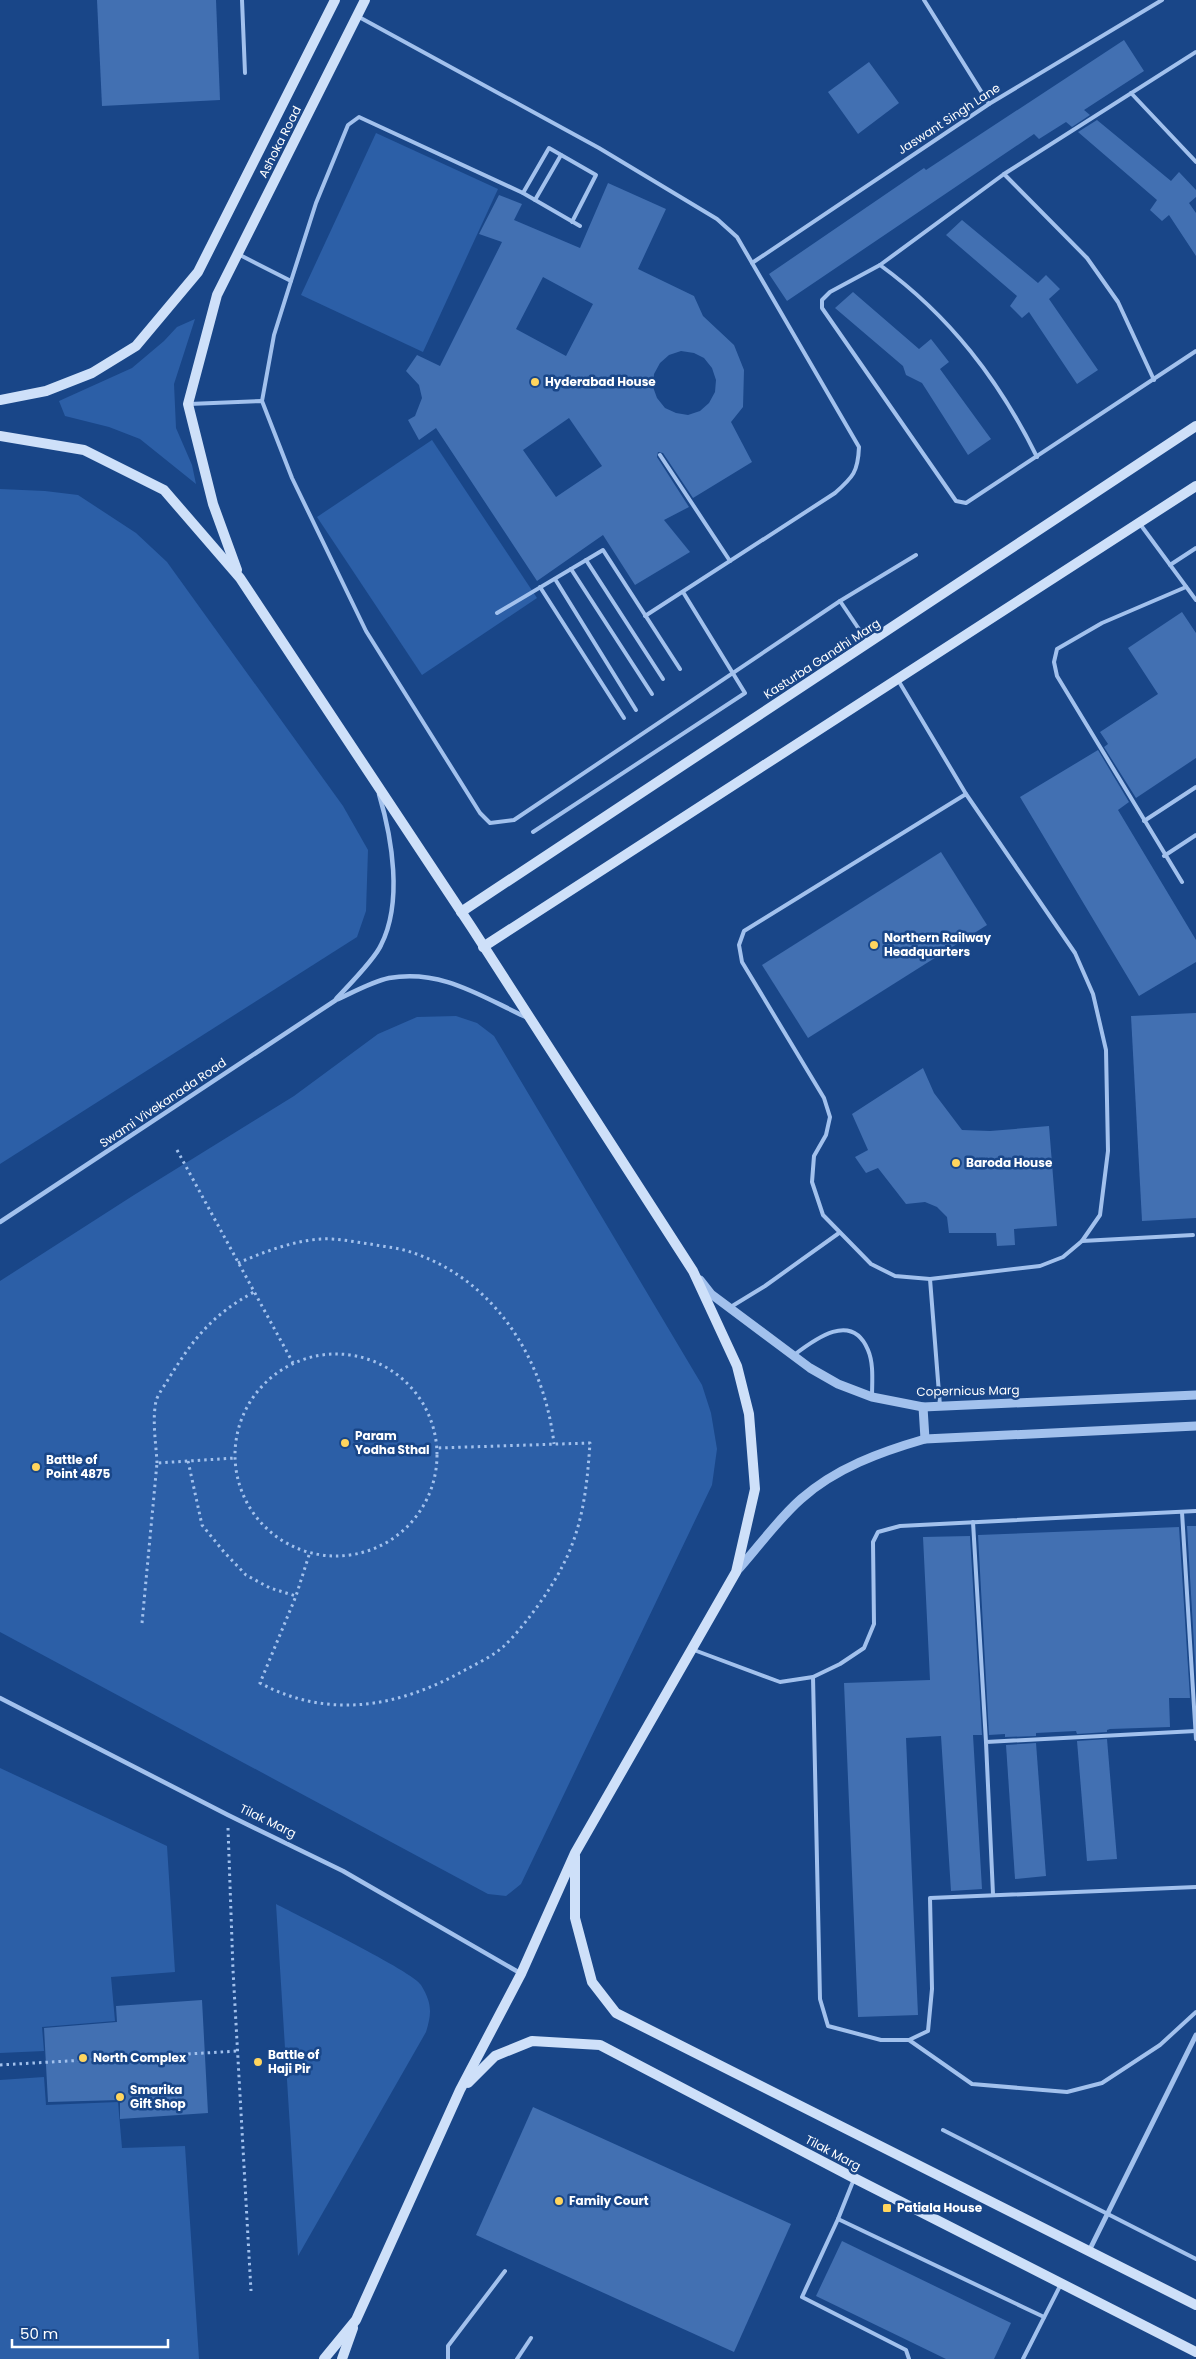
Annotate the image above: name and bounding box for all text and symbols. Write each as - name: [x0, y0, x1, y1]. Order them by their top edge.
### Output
- street label: Jaswant Singh Lane: [894, 79, 1003, 158]
- street label: Ashoka Road: [254, 103, 305, 181]
- place label: Hyderabad House: [545, 373, 656, 390]
- marker: Hyderabad House: [529, 376, 541, 388]
- street label: Kasturba Gandhi Marg: [760, 615, 883, 703]
- place label: Northern Railway Headquarters: [884, 929, 992, 960]
- marker: Northern Railway Headquarters: [868, 939, 880, 951]
- street label: Swami Vivekanada Road: [96, 1054, 229, 1151]
- place label: Baroda House: [966, 1154, 1053, 1171]
- marker: Baroda House: [950, 1157, 962, 1169]
- street label: Copernicus Marg: [916, 1381, 1020, 1400]
- place label: Param Yodha Sthal: [355, 1427, 430, 1458]
- marker: Param Yodha Sthal: [339, 1437, 351, 1449]
- place label: Battle of Point 4875: [46, 1451, 110, 1482]
- marker: Battle of Point 4875: [30, 1461, 42, 1473]
- street label: Tilak Marg: [237, 1800, 299, 1842]
- place label: Battle of Haji Pir: [268, 2046, 320, 2077]
- place label: North Complex: [93, 2049, 187, 2066]
- marker: North Complex: [77, 2052, 89, 2064]
- marker: Battle of Haji Pir: [252, 2056, 264, 2068]
- place label: Smarika Gift Shop: [130, 2081, 186, 2112]
- marker: Smarika Gift Shop: [114, 2091, 126, 2103]
- street label: Tilak Marg: [802, 2131, 864, 2174]
- place label: Family Court: [569, 2192, 649, 2209]
- marker: Family Court: [553, 2195, 565, 2207]
- place label: Patiala House: [897, 2199, 983, 2216]
- marker: Patiala House: [881, 2202, 893, 2214]
- scale bar: [12, 2316, 169, 2348]
- text: 50 m: [20, 2323, 58, 2344]

